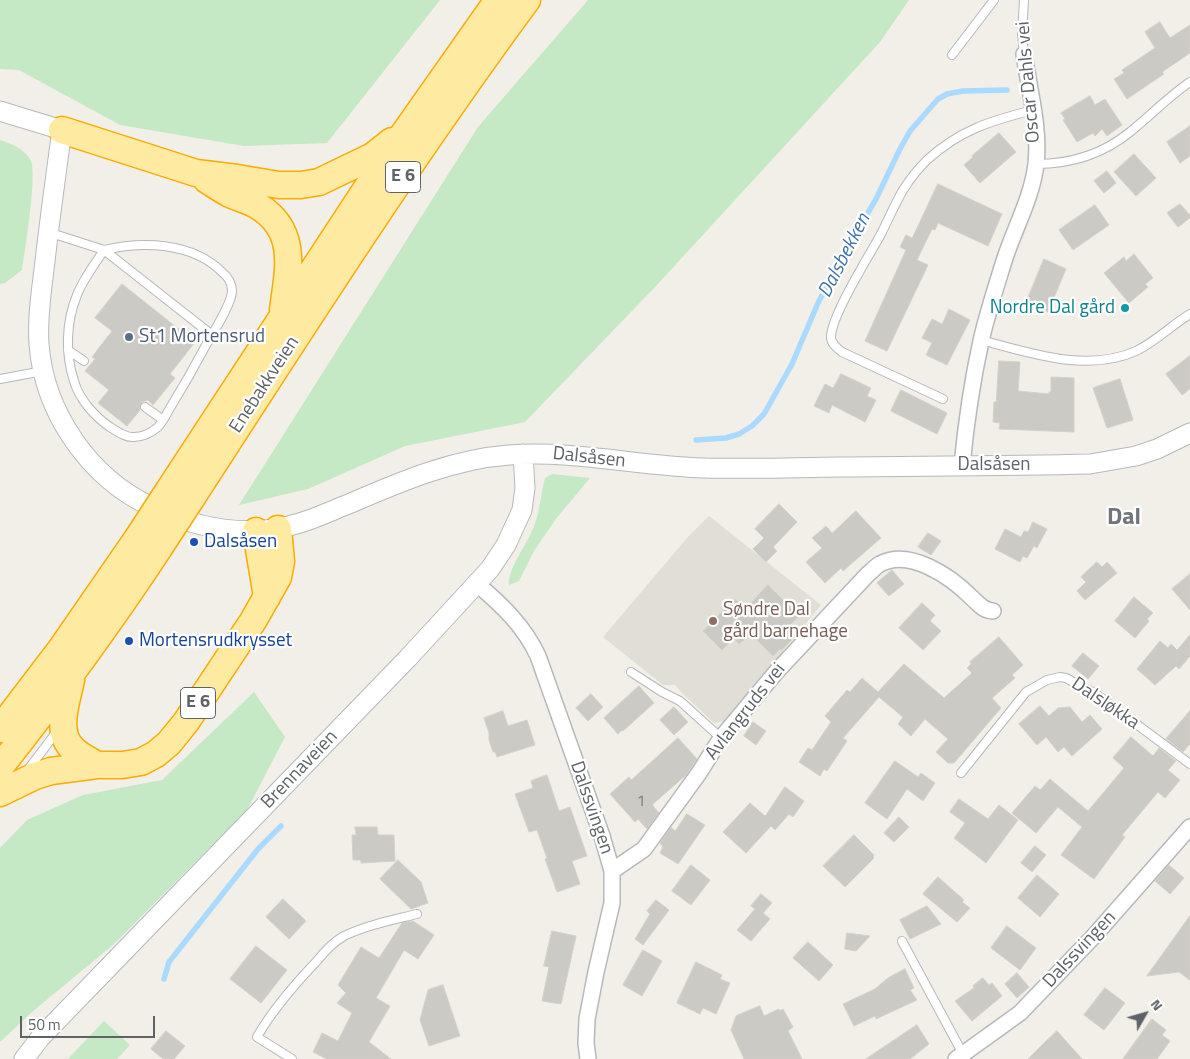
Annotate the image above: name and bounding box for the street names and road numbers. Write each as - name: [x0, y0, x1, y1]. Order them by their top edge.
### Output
- street label: Oscar Dahls vei: [1012, 20, 1046, 144]
- road number: E 6: [386, 162, 420, 192]
- street label: Enebakkveien: [225, 332, 305, 438]
- street label: Dalsåsen: [551, 443, 627, 473]
- street label: Dalsåsen: [957, 454, 1031, 476]
- street label: Avlangruds vei: [701, 659, 791, 765]
- street label: Dalsløkka: [1067, 673, 1143, 735]
- road number: E 6: [180, 688, 216, 718]
- street label: Brennaveien: [257, 726, 343, 814]
- street label: Dalssvingen: [564, 759, 618, 857]
- street label: Dalssvingen: [1039, 907, 1121, 993]

